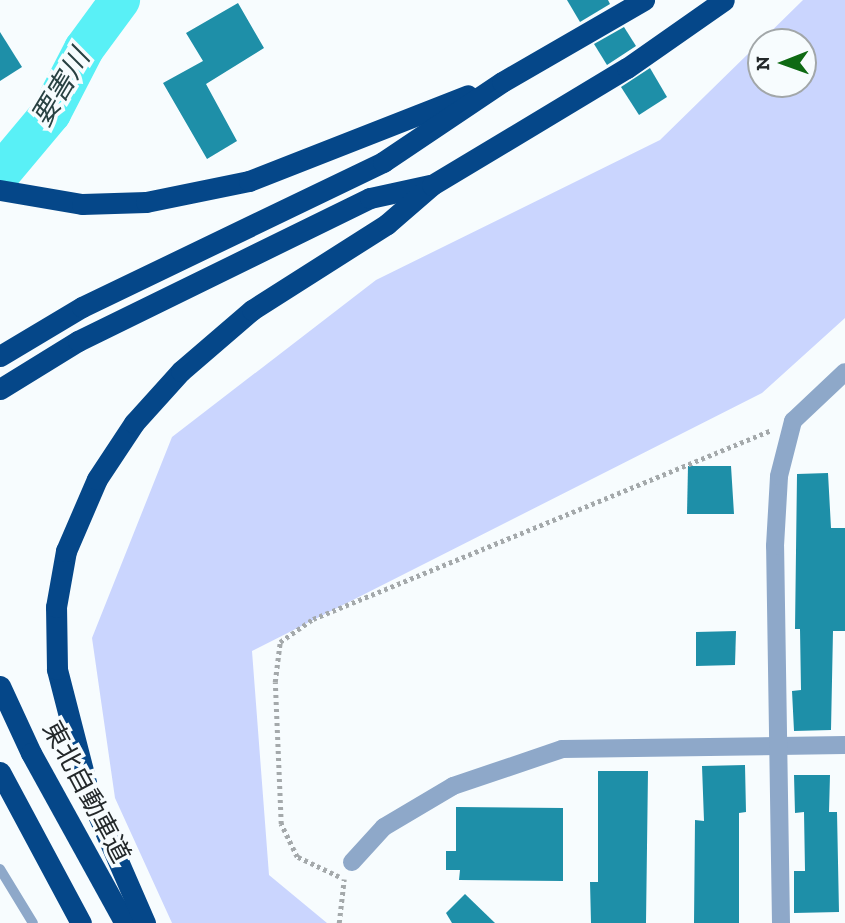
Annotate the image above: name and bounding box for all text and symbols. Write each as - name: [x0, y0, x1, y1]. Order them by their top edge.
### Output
- north arrow: [747, 28, 817, 98]
- water label: 要害川: [25, 43, 97, 133]
- text: N: [751, 56, 774, 71]
- street label: 東北自動車道: [36, 716, 136, 868]

